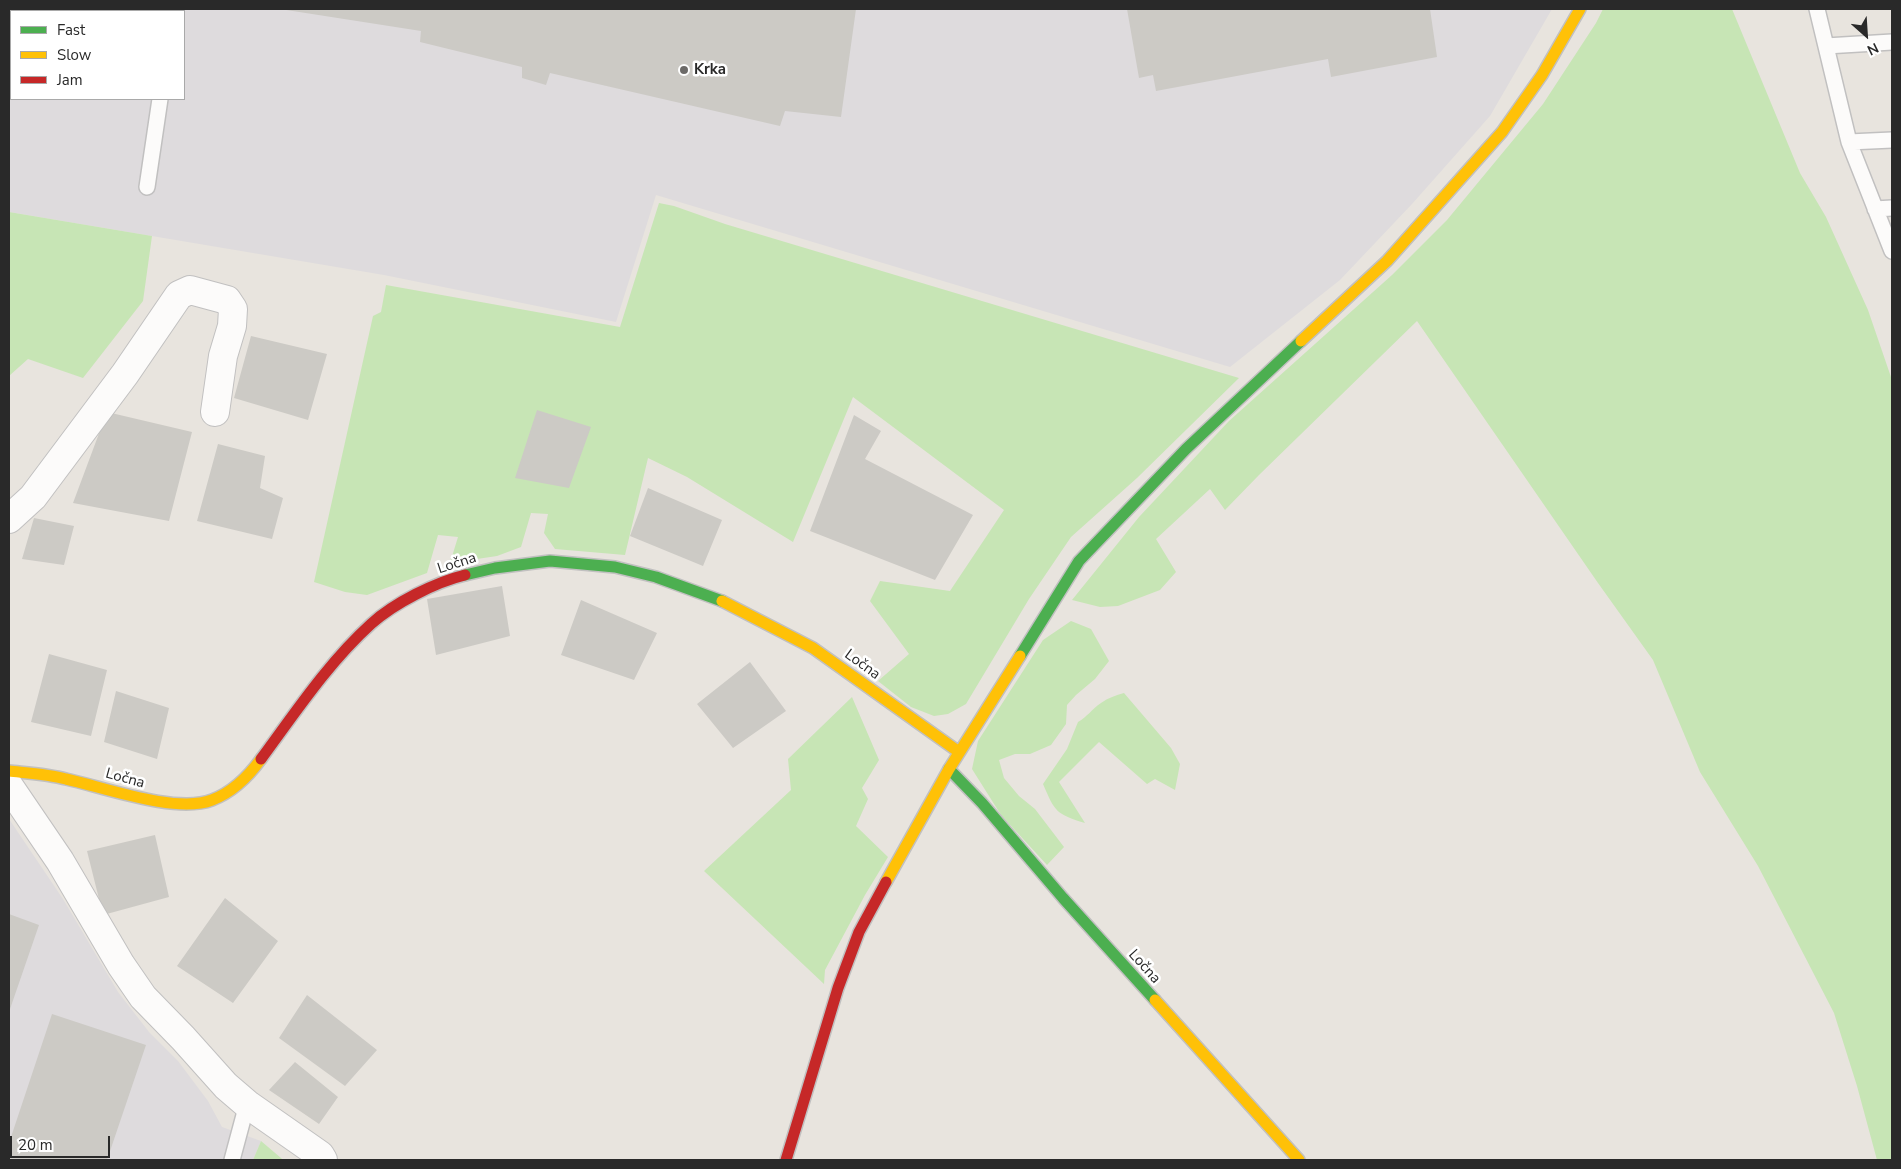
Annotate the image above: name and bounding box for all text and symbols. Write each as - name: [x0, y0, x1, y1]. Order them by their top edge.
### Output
- legend: [10, 10, 185, 100]
- north arrow: [1841, 10, 1891, 60]
- text: Fast: [57, 20, 85, 40]
- text: N: [1864, 38, 1882, 60]
- text: Slow: [57, 45, 91, 65]
- place label: Krka: [694, 61, 726, 79]
- marker: Krka: [678, 64, 690, 76]
- text: Jam: [57, 70, 83, 90]
- street label: Ločna: [435, 549, 479, 579]
- street label: Ločna: [841, 646, 883, 684]
- street label: Ločna: [103, 765, 147, 793]
- street label: Ločna: [1124, 946, 1164, 988]
- scale bar: [12, 1126, 112, 1158]
- text: 20 m: [18, 1135, 53, 1155]

